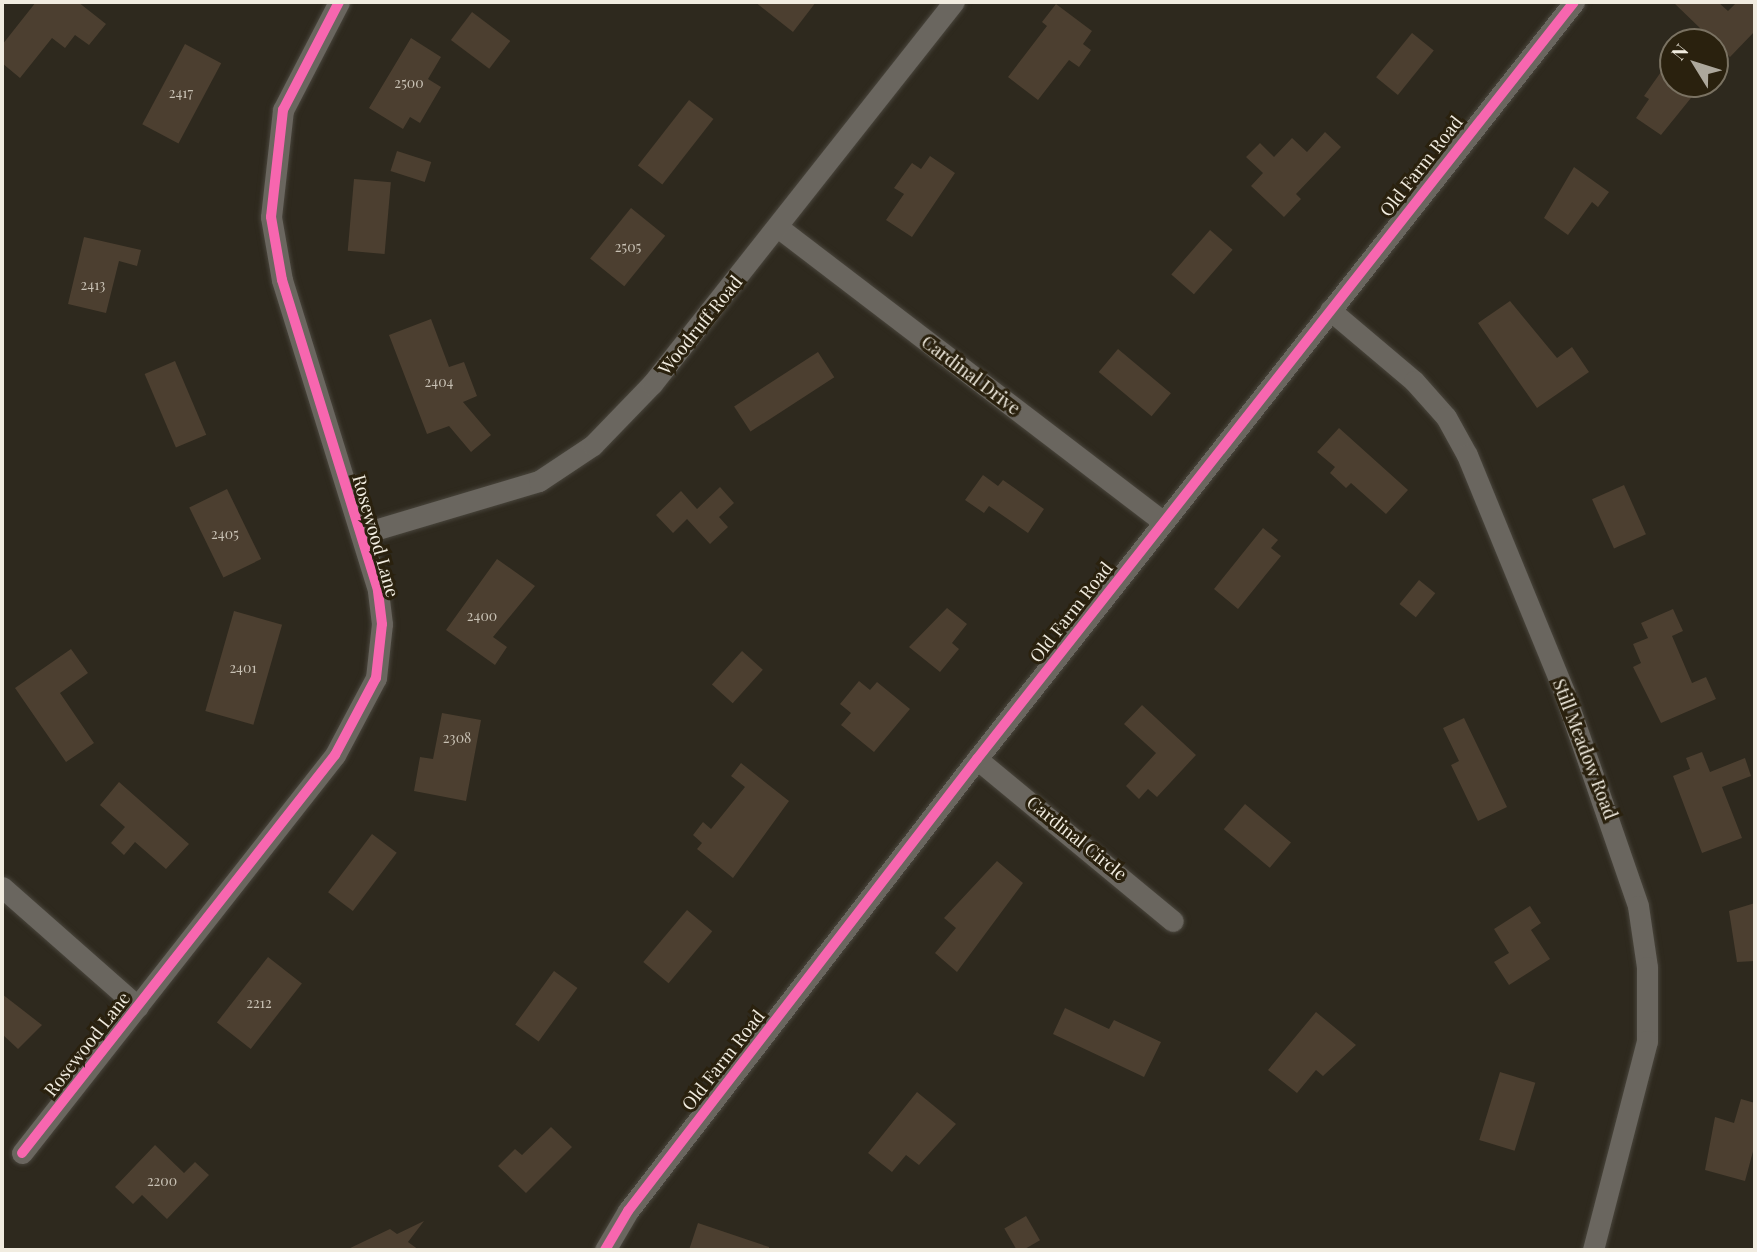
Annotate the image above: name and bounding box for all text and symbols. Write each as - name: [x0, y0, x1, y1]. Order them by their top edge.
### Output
- north arrow: [1659, 28, 1729, 98]
- text: N: [1665, 38, 1693, 65]
- house number: 2500: [394, 75, 424, 91]
- house number: 2417: [169, 85, 193, 101]
- street label: Old Farm Road: [1375, 112, 1467, 220]
- house number: 2505: [615, 239, 641, 255]
- street label: Woodruff Road: [654, 271, 746, 379]
- house number: 2413: [81, 277, 105, 293]
- street label: Cardinal Drive: [917, 331, 1025, 419]
- house number: 2404: [425, 374, 453, 390]
- street label: Rosewood Lane: [348, 472, 404, 600]
- house number: 2405: [211, 526, 239, 542]
- street label: Old Farm Road: [1025, 558, 1117, 666]
- house number: 2400: [467, 608, 497, 624]
- house number: 2401: [229, 660, 257, 676]
- street label: Still Meadow Road: [1548, 676, 1622, 822]
- house number: 2308: [443, 730, 471, 746]
- street label: Cardinal Circle: [1023, 791, 1131, 885]
- street label: Rosewood Lane: [40, 988, 134, 1100]
- house number: 2212: [246, 995, 272, 1011]
- street label: Old Farm Road: [677, 1006, 769, 1114]
- house number: 2200: [147, 1173, 177, 1189]

